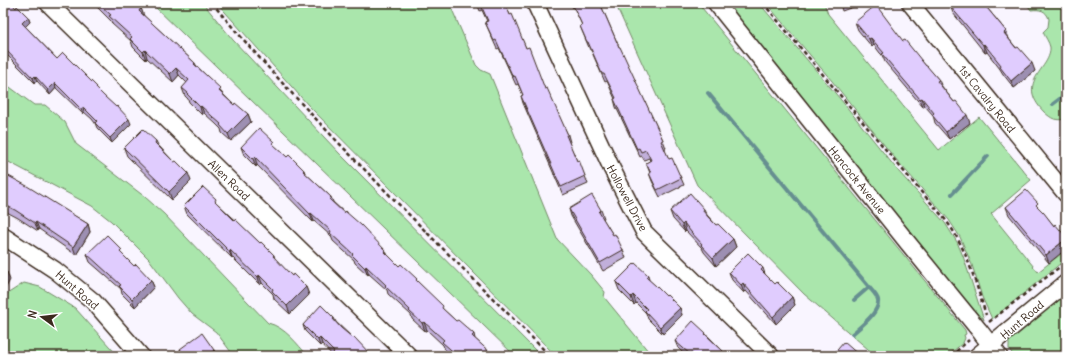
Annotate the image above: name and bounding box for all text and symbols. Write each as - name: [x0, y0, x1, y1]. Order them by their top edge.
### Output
- street label: 1st Cavalry Road: [956, 63, 1019, 136]
- street label: Hancock Avenue: [825, 143, 889, 217]
- street label: Allen Road: [205, 157, 253, 204]
- street label: Hollowell Drive: [604, 162, 650, 234]
- street label: Hunt Road: [53, 267, 102, 313]
- north arrow: [22, 297, 62, 337]
- street label: Hunt Road: [997, 297, 1047, 342]
- text: N: [25, 309, 40, 320]

